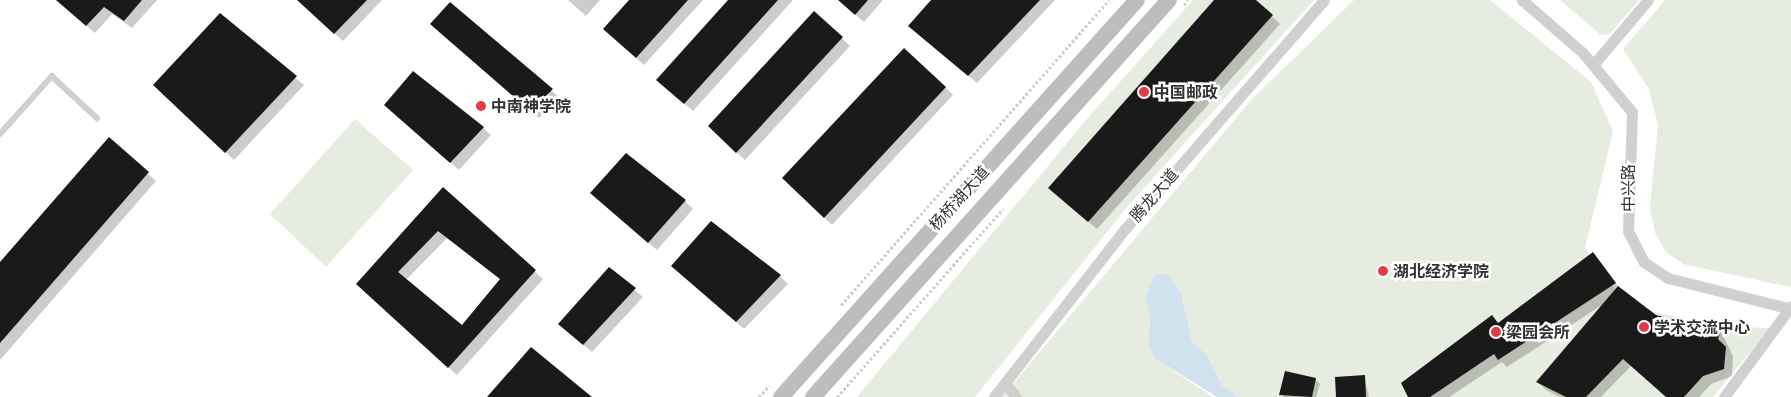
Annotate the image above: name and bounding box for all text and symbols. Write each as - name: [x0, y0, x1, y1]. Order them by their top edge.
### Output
- place label: 中国邮政: [1154, 82, 1218, 102]
- marker: 中国邮政: [1138, 86, 1150, 98]
- place label: 中南神学院: [491, 96, 571, 116]
- marker: 中南神学院: [475, 100, 487, 112]
- street label: 杨桥湖大道: [925, 162, 993, 234]
- street label: 中兴路: [1618, 164, 1638, 212]
- street label: 腾龙大道: [1126, 165, 1182, 225]
- place label: 湖北经济学院: [1393, 261, 1489, 281]
- marker: 湖北经济学院: [1377, 265, 1389, 277]
- place label: 学术交流中心: [1654, 317, 1750, 337]
- marker: 学术交流中心: [1638, 321, 1650, 333]
- place label: 梁园会所: [1506, 322, 1570, 342]
- marker: 梁园会所: [1490, 326, 1502, 338]

